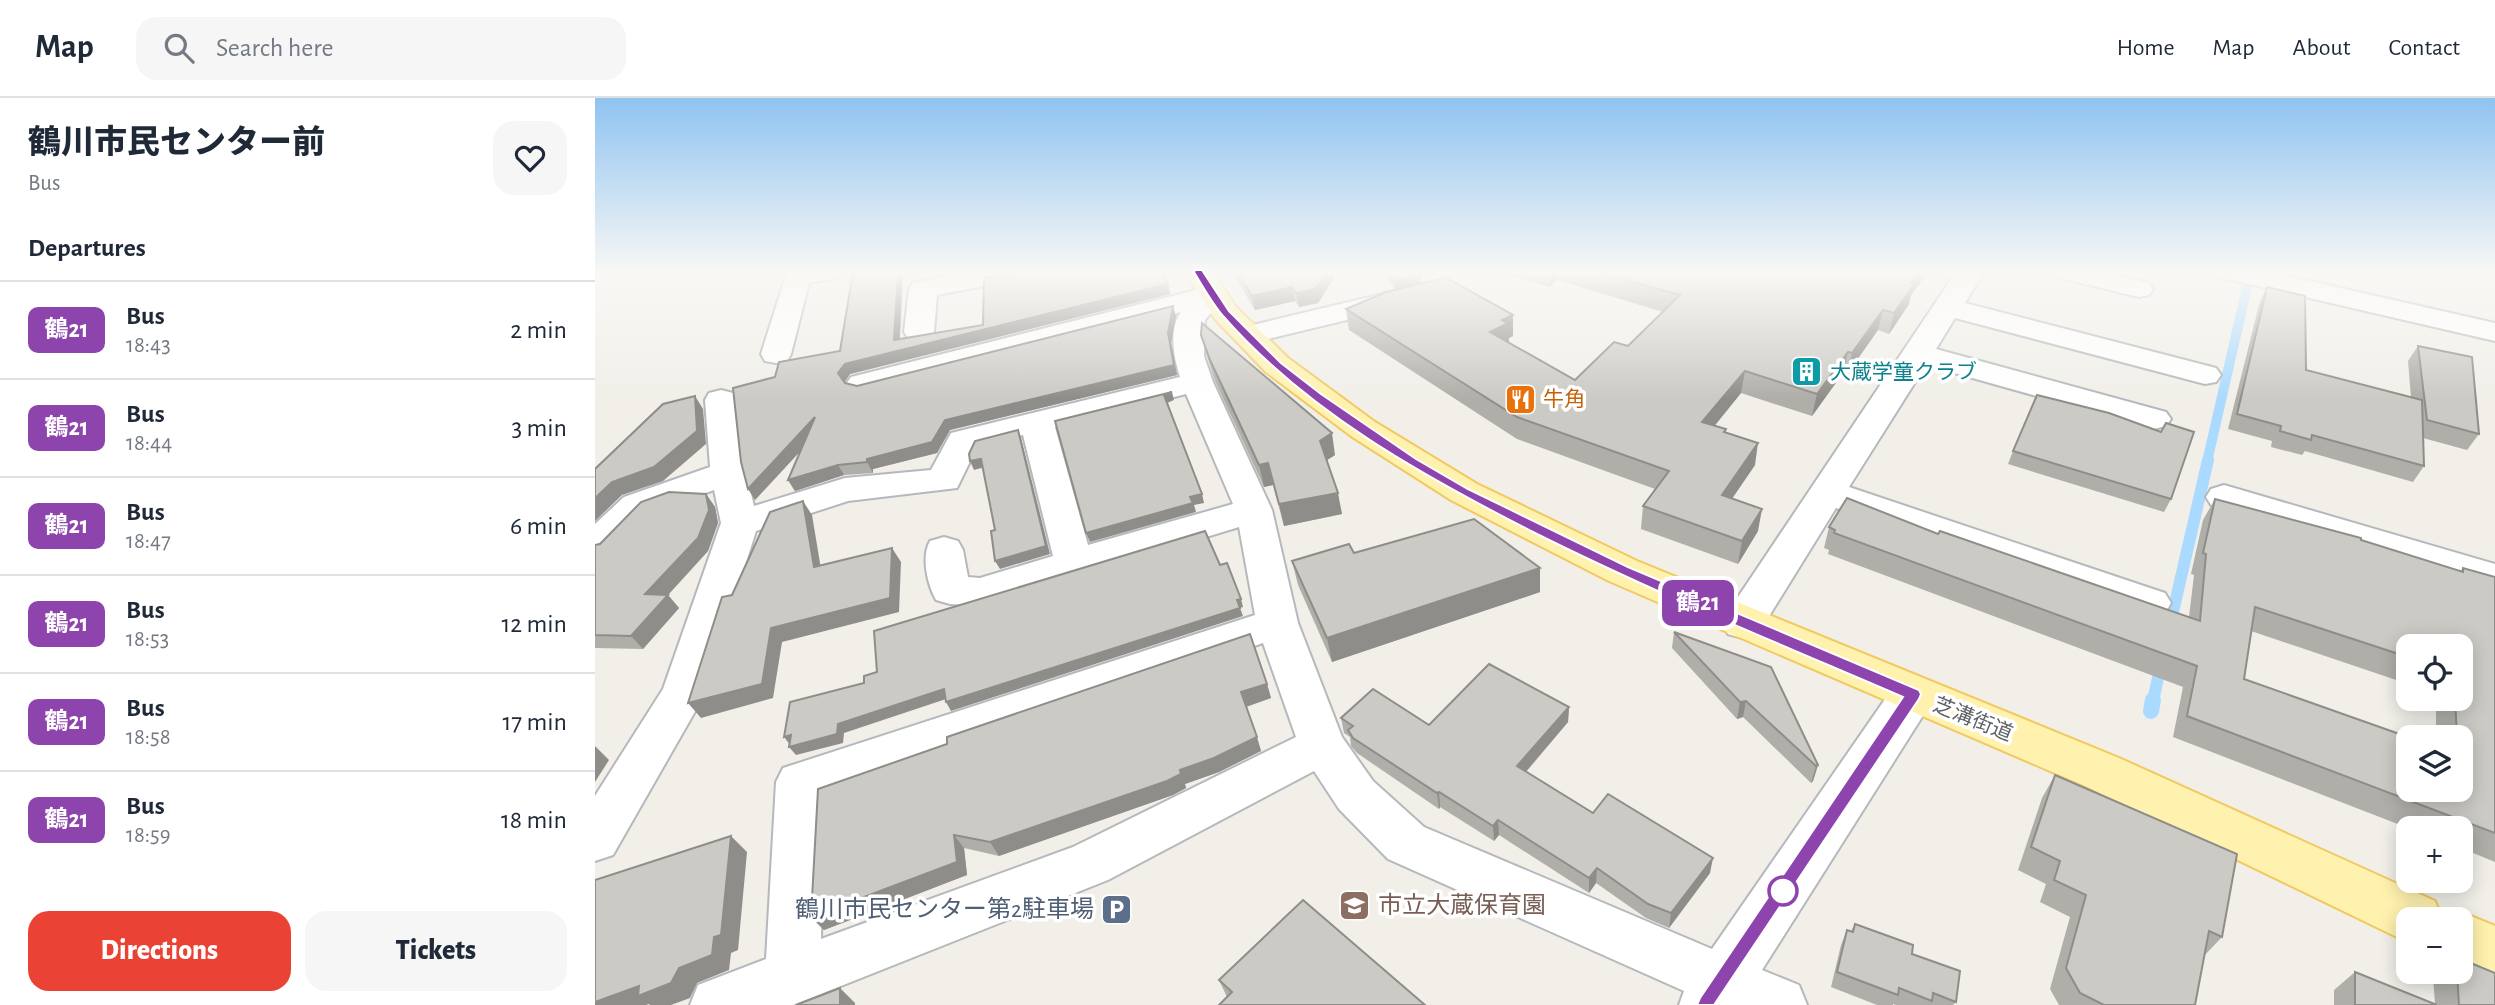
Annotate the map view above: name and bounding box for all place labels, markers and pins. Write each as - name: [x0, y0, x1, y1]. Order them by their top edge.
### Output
- building icon: 大蔵学童クラブ: [1790, 355, 1824, 389]
- place label: 大蔵学童クラブ: [1830, 360, 1977, 383]
- restaurant icon: 牛角: [1503, 382, 1537, 416]
- place label: 牛角: [1543, 388, 1585, 410]
- unlabelled marker: [1768, 876, 1798, 906]
- school or university icon: 市立大蔵保育園: [1338, 888, 1372, 922]
- parking icon: 鶴川市民センター第2駐車場: [1100, 892, 1134, 926]
- place label: 市立大蔵保育園: [1378, 892, 1546, 918]
- place label: 鶴川市民センター第2駐車場: [795, 896, 1094, 922]

